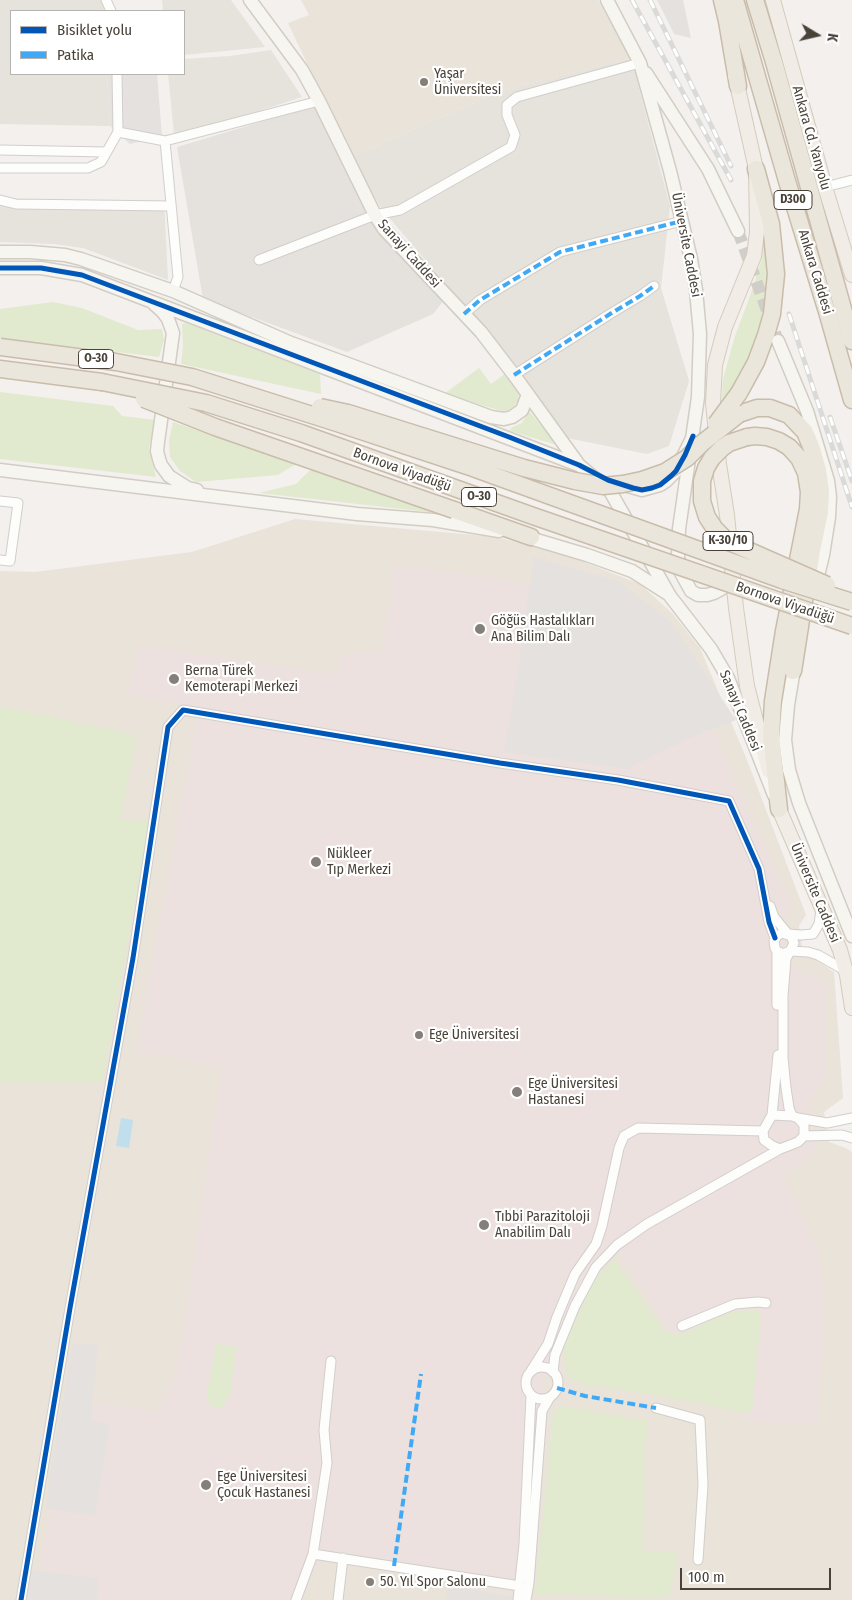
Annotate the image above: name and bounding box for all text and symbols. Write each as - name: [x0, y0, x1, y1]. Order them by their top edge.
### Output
- legend: [10, 10, 185, 75]
- north arrow: [792, 10, 842, 60]
- text: Bisiklet yolu: [57, 21, 132, 39]
- text: K: [823, 32, 841, 43]
- text: Patika: [57, 46, 94, 64]
- place label: Yaşar Üniversitesi: [434, 66, 501, 98]
- marker: Yaşar Üniversitesi: [418, 76, 430, 88]
- street label: Ankara Cd. Yanyolu: [788, 84, 834, 192]
- road number: D300: [774, 190, 812, 210]
- street label: Üniversite Caddesi: [668, 191, 704, 299]
- street label: Sanayi Caddesi: [374, 216, 444, 292]
- street label: Ankara Caddesi: [794, 228, 836, 316]
- road number: O-30: [78, 349, 114, 368]
- street label: Bornova Viyadüğü: [351, 445, 453, 495]
- road number: O-30: [462, 488, 496, 507]
- road number: K-30/10: [703, 532, 753, 550]
- street label: Bornova Viyadüğü: [734, 578, 836, 628]
- place label: Göğüs Hastalıkları Ana Bilim Dalı: [491, 613, 594, 646]
- marker: Göğüs Hastalıkları Ana Bilim Dalı: [473, 622, 487, 636]
- place label: Berna Türek Kemoterapi Merkezi: [185, 663, 298, 696]
- street label: Sanayi Caddesi: [715, 668, 765, 754]
- marker: Berna Türek Kemoterapi Merkezi: [167, 672, 181, 686]
- street label: Üniversite Caddesi: [787, 841, 843, 945]
- place label: Nükleer Tıp Merkezi: [327, 846, 391, 879]
- marker: Nükleer Tıp Merkezi: [309, 855, 323, 869]
- place label: Ege Üniversitesi: [429, 1027, 519, 1043]
- marker: Ege Üniversitesi: [413, 1029, 425, 1041]
- place label: Ege Üniversitesi Hastanesi: [528, 1076, 618, 1108]
- marker: Ege Üniversitesi Hastanesi: [510, 1085, 524, 1099]
- place label: Tıbbi Parazitoloji Anabilim Dalı: [495, 1209, 590, 1242]
- marker: Tıbbi Parazitoloji Anabilim Dalı: [477, 1218, 491, 1232]
- place label: Ege Üniversitesi Çocuk Hastanesi: [217, 1469, 311, 1501]
- marker: Ege Üniversitesi Çocuk Hastanesi: [199, 1478, 213, 1492]
- scale bar: [682, 1558, 833, 1590]
- text: 100 m: [688, 1568, 725, 1586]
- place label: 50. Yıl Spor Salonu: [380, 1574, 486, 1590]
- marker: 50. Yıl Spor Salonu: [364, 1576, 376, 1588]

